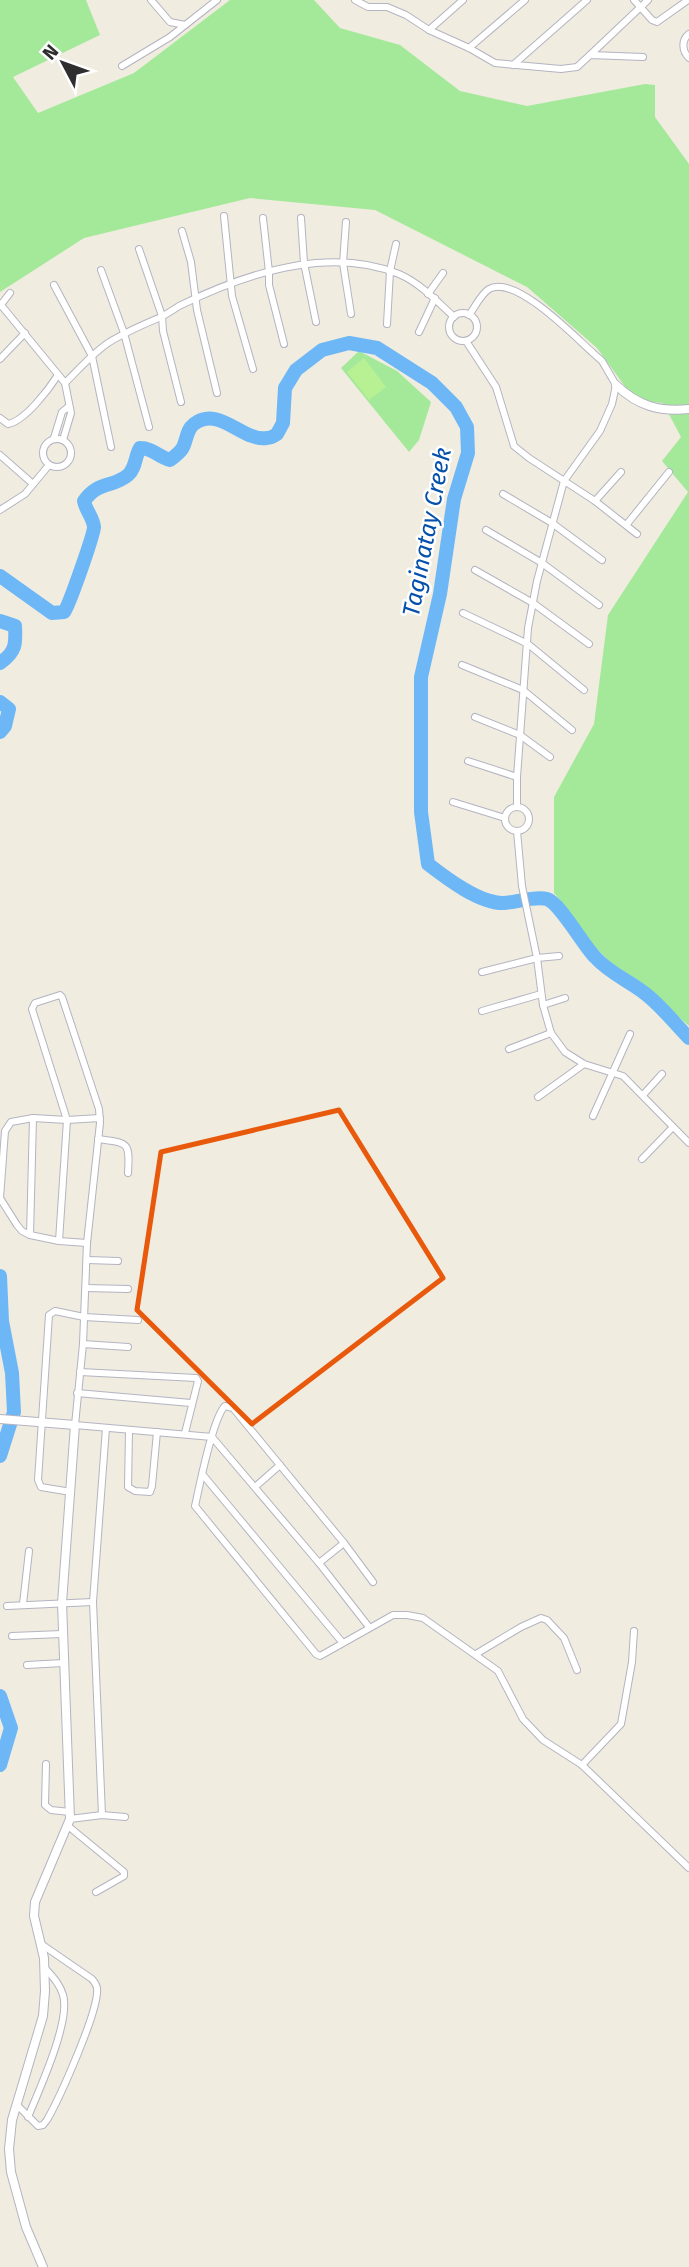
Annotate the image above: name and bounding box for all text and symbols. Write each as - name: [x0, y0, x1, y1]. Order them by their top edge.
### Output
- north arrow: [28, 28, 98, 98]
- text: N: [38, 40, 63, 64]
- water label: Taginatay Creek: [397, 445, 457, 619]

